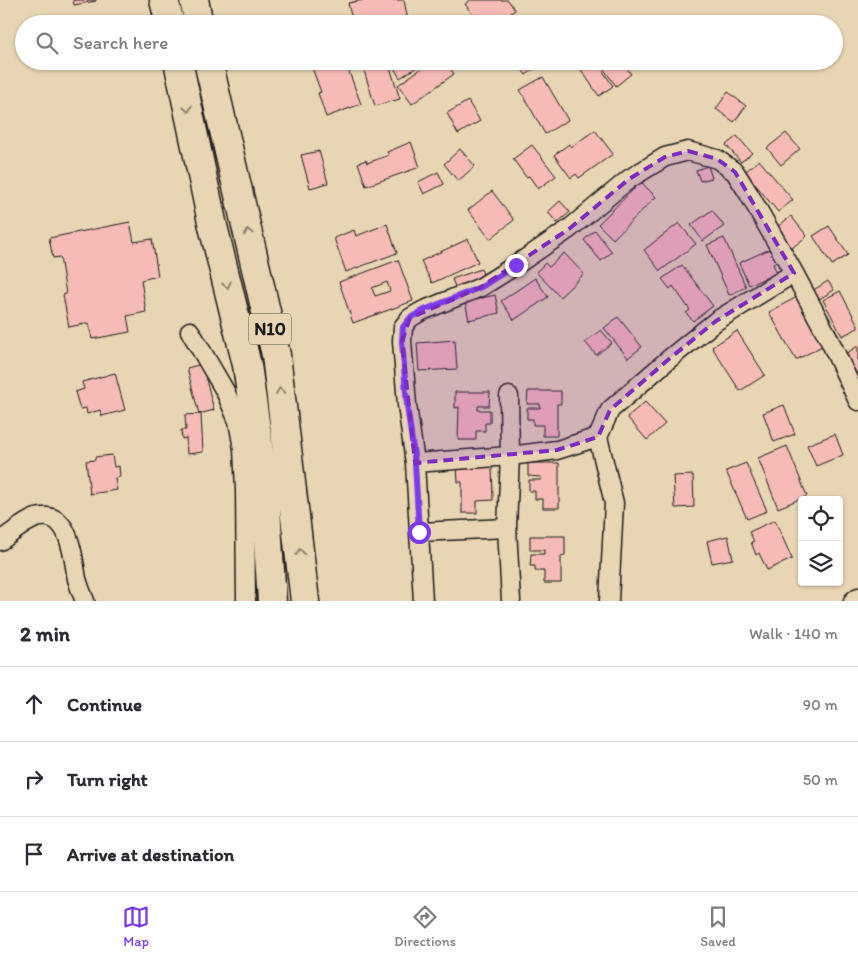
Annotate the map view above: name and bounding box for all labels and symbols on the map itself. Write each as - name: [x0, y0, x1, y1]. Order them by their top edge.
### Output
- one-way arrow: [182, 105, 193, 113]
- one-way arrow: [243, 228, 253, 237]
- route end: [505, 254, 528, 277]
- one-way arrow: [221, 280, 232, 289]
- road number: N10: [249, 314, 291, 344]
- one-way arrow: [275, 387, 286, 395]
- route start: [408, 521, 431, 544]
- one-way arrow: [295, 548, 306, 556]

